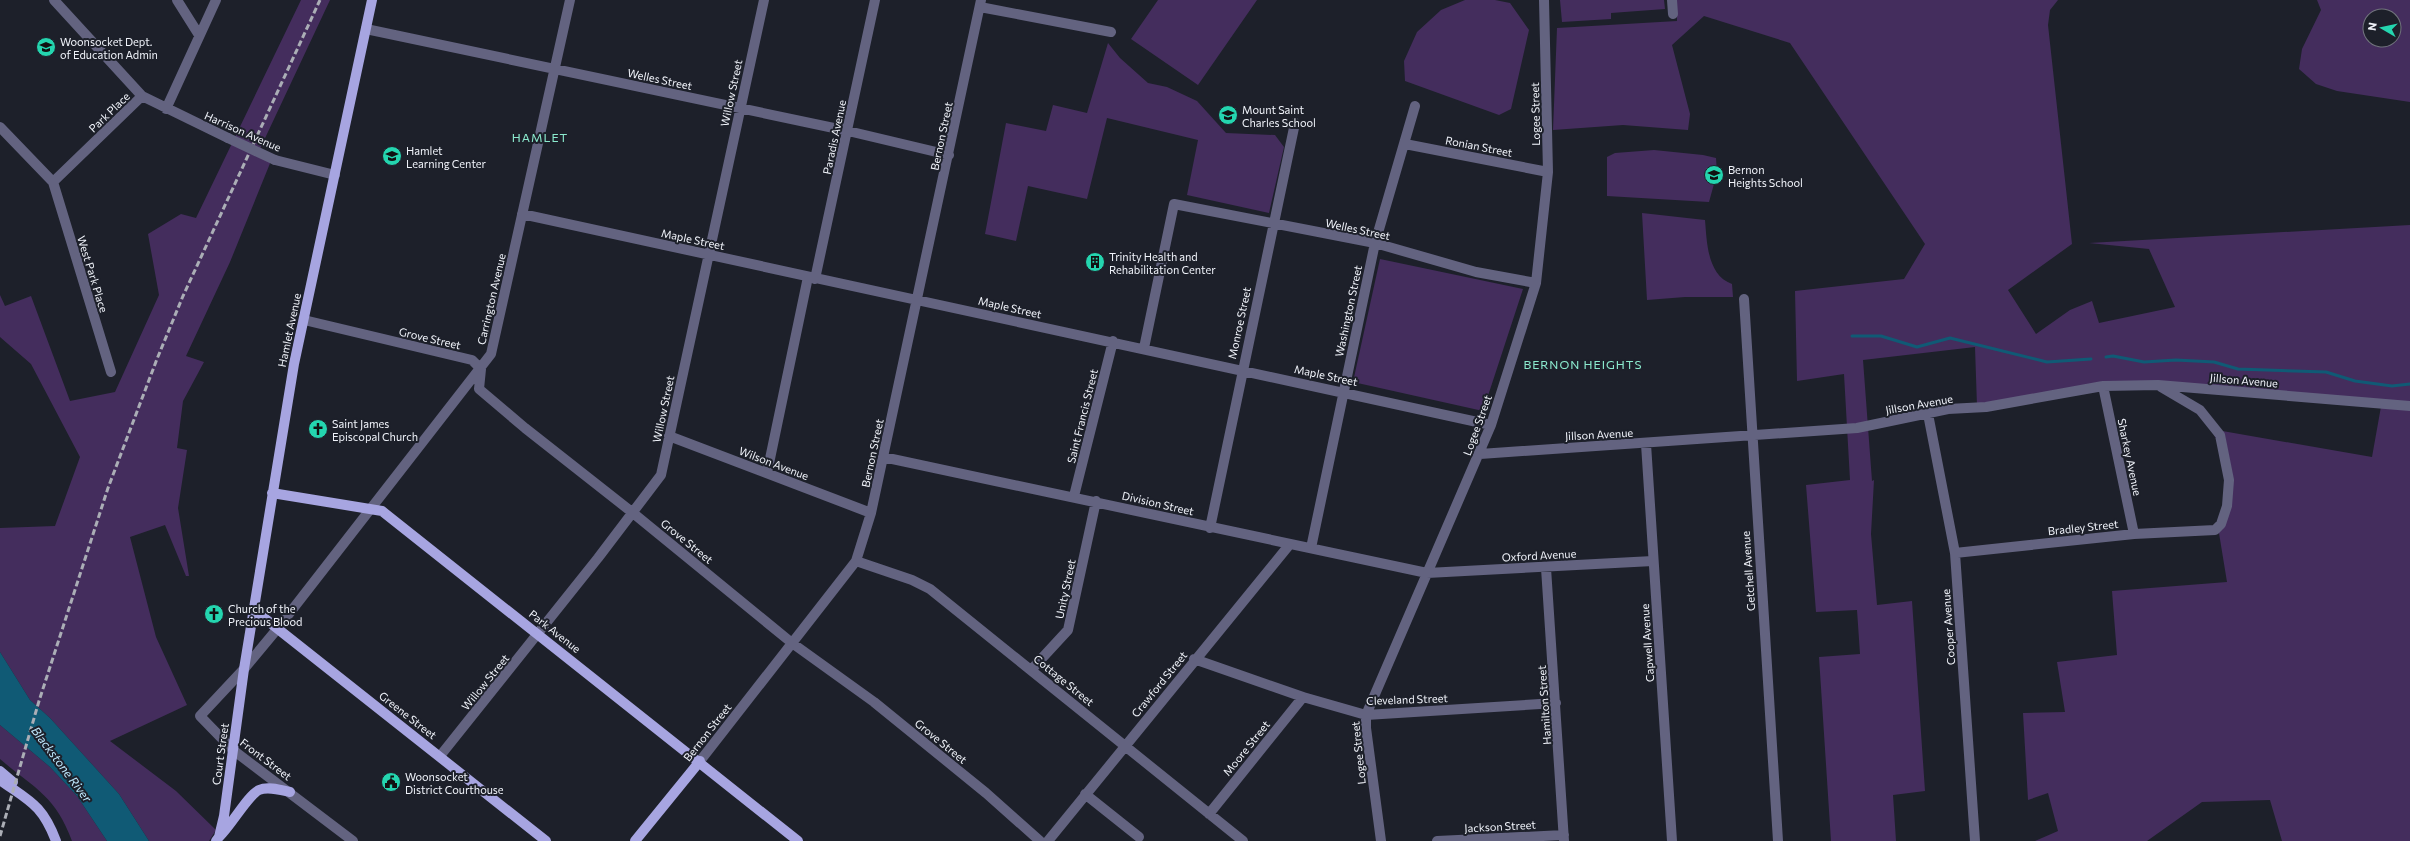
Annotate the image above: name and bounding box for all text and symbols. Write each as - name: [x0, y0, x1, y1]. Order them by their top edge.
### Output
- north arrow: [2362, 8, 2402, 48]
- text: N: [2365, 21, 2379, 31]
- place label: Woonsocket Dept. of Education Admin: [60, 35, 158, 61]
- school or university icon: Woonsocket Dept. of Education Admin: [35, 36, 57, 58]
- street label: Willow Street: [718, 58, 745, 128]
- street label: Welles Street: [626, 66, 694, 92]
- street label: Logee Street: [1528, 82, 1542, 146]
- street label: Park Place: [86, 89, 132, 135]
- street label: Paradis Avenue: [820, 98, 848, 175]
- street label: Bernon Street: [927, 100, 955, 171]
- place label: Mount Saint Charles School: [1242, 103, 1316, 129]
- school or university icon: Mount Saint Charles School: [1217, 104, 1239, 126]
- street label: Harrison Avenue: [203, 108, 283, 154]
- district label: HAMLET: [512, 130, 568, 144]
- street label: Ronian Street: [1444, 133, 1514, 159]
- place label: Hamlet Learning Center: [406, 144, 487, 170]
- school or university icon: Hamlet Learning Center: [381, 145, 403, 167]
- place label: Bernon Heights School: [1728, 163, 1803, 189]
- school or university icon: Bernon Heights School: [1703, 164, 1725, 186]
- street label: Welles Street: [1324, 216, 1392, 242]
- street label: Maple Street: [660, 226, 726, 252]
- street label: West Park Place: [75, 234, 111, 314]
- place label: Trinity Health and Rehabilitation Center: [1109, 250, 1216, 276]
- building icon: Trinity Health and Rehabilitation Center: [1084, 251, 1106, 273]
- street label: Carrington Avenue: [474, 252, 508, 346]
- street label: Washington Street: [1332, 264, 1364, 358]
- street label: Monroe Street: [1225, 285, 1253, 360]
- street label: Hamlet Avenue: [275, 292, 303, 368]
- street label: Maple Street: [977, 293, 1043, 321]
- street label: Grove Street: [398, 325, 463, 352]
- district label: BERNON HEIGHTS: [1523, 357, 1643, 371]
- street label: Maple Street: [1293, 362, 1359, 388]
- street label: Saint Francis Street: [1064, 367, 1100, 465]
- street label: Jillson Avenue: [2209, 371, 2279, 390]
- street label: Willow Street: [650, 374, 677, 444]
- street label: Logee Street: [1460, 392, 1494, 457]
- street label: Jillson Avenue: [1884, 392, 1954, 417]
- place label: Saint James Episcopal Church: [332, 417, 418, 443]
- street label: Bernon Street: [858, 417, 886, 488]
- street label: Sharkey Avenue: [2115, 417, 2145, 497]
- church icon: Saint James Episcopal Church: [307, 418, 329, 440]
- street label: Jillson Avenue: [1565, 426, 1634, 443]
- street label: Wilson Avenue: [737, 444, 811, 482]
- street label: Division Street: [1121, 488, 1196, 518]
- street label: Grove Street: [658, 516, 716, 566]
- street label: Bradley Street: [2047, 517, 2119, 537]
- street label: Getchell Avenue: [1739, 530, 1757, 611]
- street label: Oxford Avenue: [1501, 547, 1577, 563]
- street label: Unity Street: [1052, 558, 1078, 620]
- street label: Cooper Avenue: [1939, 588, 1957, 665]
- place label: Church of the Precious Blood: [228, 602, 302, 628]
- church icon: Church of the Precious Blood: [203, 603, 225, 625]
- street label: Capwell Avenue: [1638, 603, 1656, 683]
- street label: Park Avenue: [527, 607, 583, 655]
- street label: Crawford Street: [1129, 648, 1190, 719]
- street label: Willow Street: [459, 651, 512, 713]
- street label: Cottage Street: [1031, 652, 1097, 709]
- street label: Hamilton Street: [1535, 664, 1553, 745]
- street label: Greene Street: [377, 689, 440, 742]
- street label: Cleveland Street: [1366, 691, 1449, 707]
- street label: Bernon Street: [680, 700, 734, 763]
- street label: Grove Street: [912, 716, 970, 766]
- street label: Moore Street: [1220, 718, 1272, 778]
- street label: Logee Street: [1348, 720, 1368, 785]
- street label: Court Street: [209, 722, 231, 786]
- water label: Blackstone River: [29, 724, 96, 805]
- street label: Front Street: [238, 735, 295, 783]
- place label: Woonsocket District Courthouse: [405, 770, 504, 796]
- public building icon: Woonsocket District Courthouse: [380, 771, 402, 793]
- street label: Jackson Street: [1464, 818, 1537, 835]

